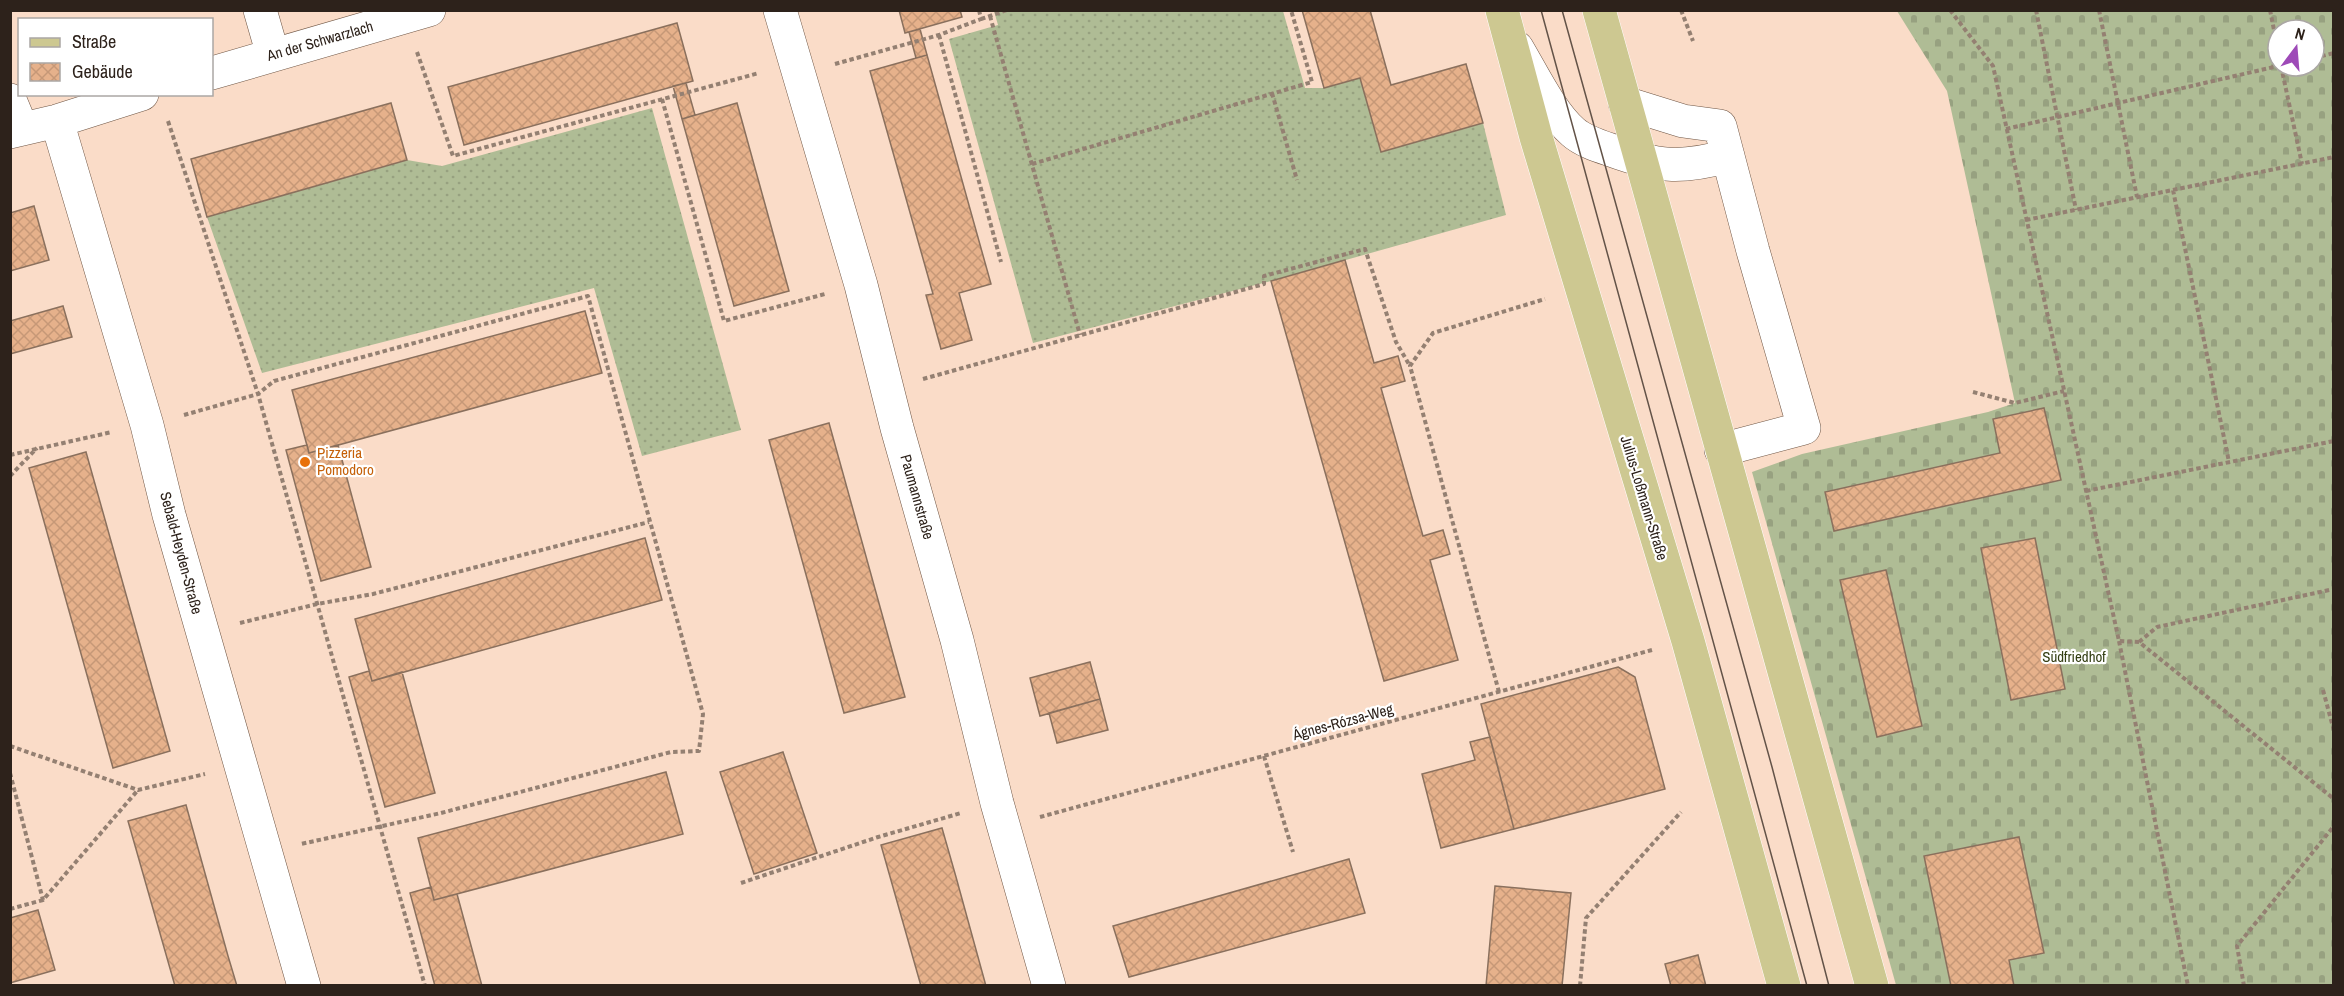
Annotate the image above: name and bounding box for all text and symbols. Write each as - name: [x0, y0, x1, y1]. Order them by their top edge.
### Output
- street label: An der Schwarzlach: [263, 15, 375, 66]
- legend: [18, 18, 213, 96]
- north arrow: [2266, 18, 2326, 78]
- text: N: [2293, 22, 2308, 45]
- text: Straße: [72, 29, 116, 54]
- text: Gebäude: [72, 59, 133, 84]
- street label: Julius-Loßmann-Straße: [1616, 433, 1673, 563]
- place label: Pizzeria Pomodoro: [317, 442, 374, 480]
- street label: Paumannstraße: [895, 452, 940, 542]
- marker: Pizzeria Pomodoro: [298, 455, 312, 469]
- street label: Sebald-Heyden-Straße: [155, 489, 208, 616]
- park label: Südfriedhof: [2042, 646, 2106, 667]
- street label: Ágnes-Rózsa-Weg: [1289, 698, 1395, 745]

